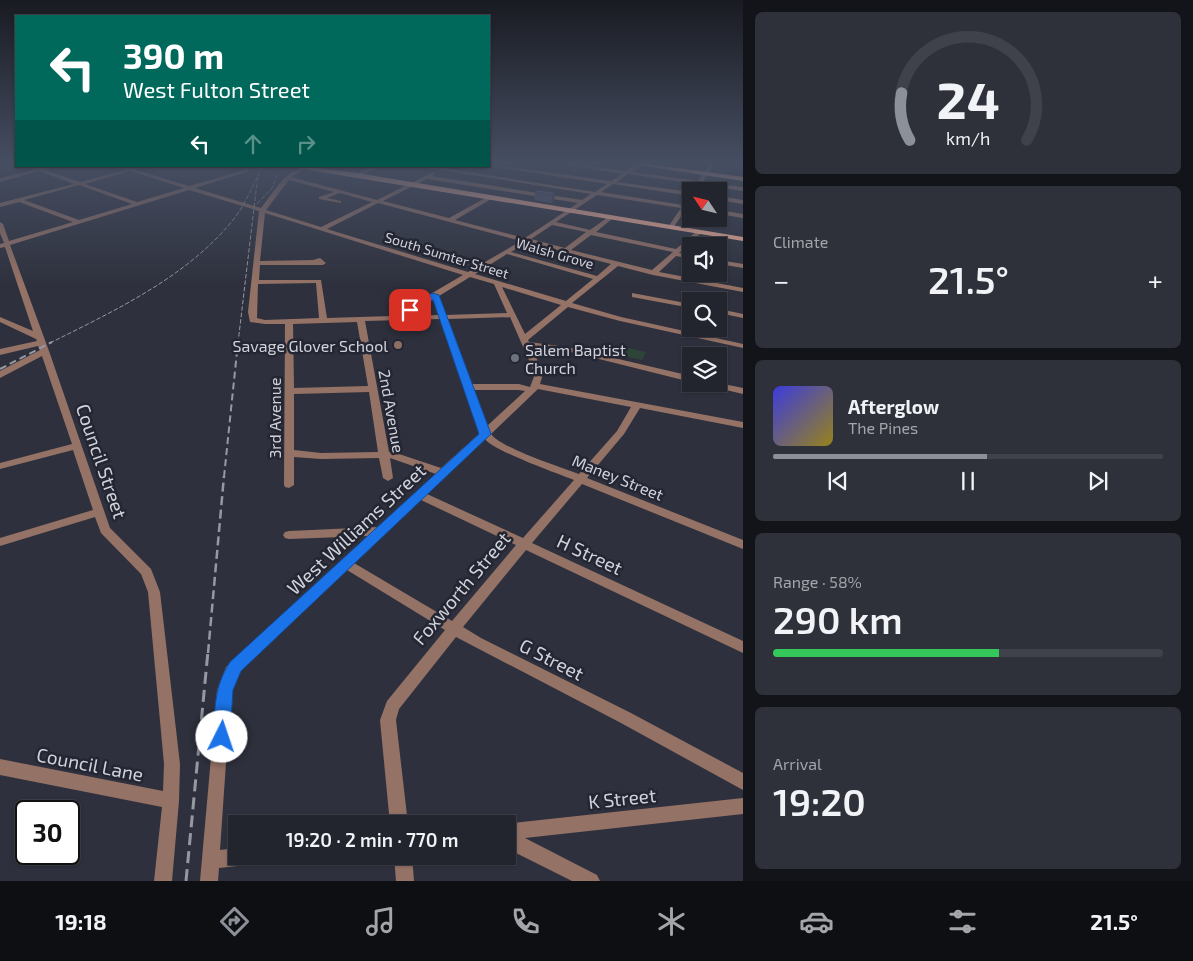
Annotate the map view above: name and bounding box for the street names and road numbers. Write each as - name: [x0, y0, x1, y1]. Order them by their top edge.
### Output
- street label: South Sumter Street: [383, 228, 511, 282]
- street label: Walsh Grove: [514, 234, 596, 272]
- street label: 2nd Avenue: [375, 368, 409, 454]
- street label: 3rd Avenue: [265, 377, 284, 459]
- street label: Council Street: [72, 401, 132, 521]
- street label: Maney Street: [570, 450, 666, 504]
- street label: West Williams Street: [282, 459, 430, 599]
- street label: Foxworth Street: [407, 527, 515, 649]
- street label: H Street: [554, 529, 626, 579]
- street label: G Street: [516, 633, 588, 685]
- street label: Council Lane: [35, 742, 145, 786]
- street label: K Street: [587, 783, 657, 813]

